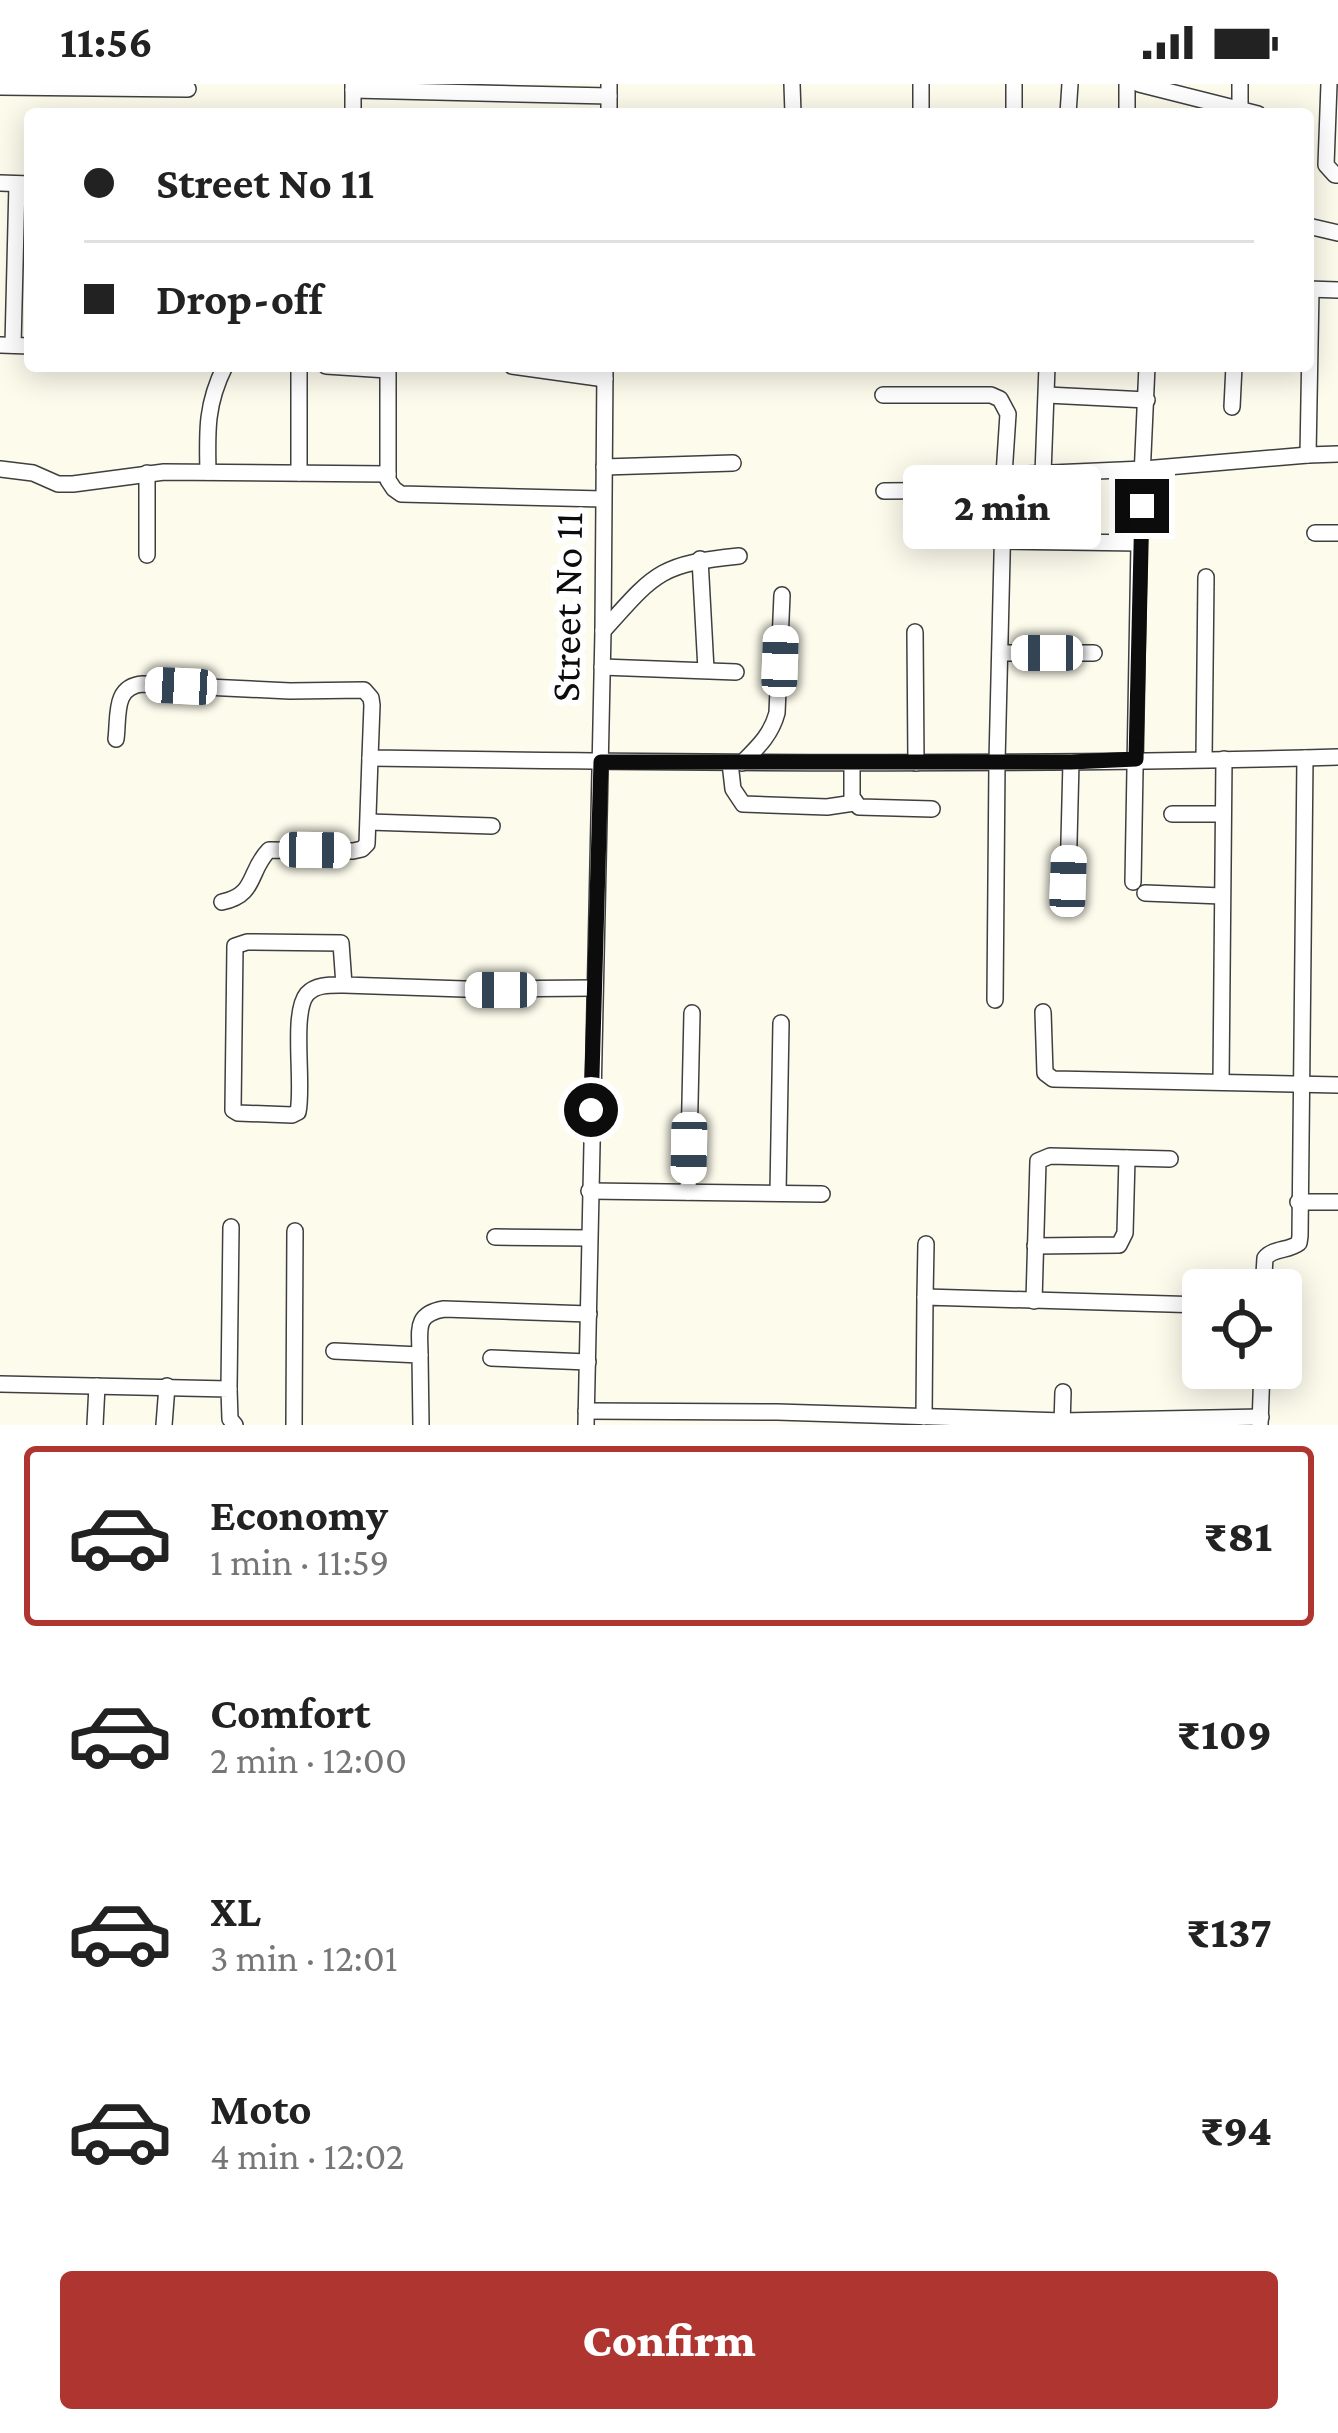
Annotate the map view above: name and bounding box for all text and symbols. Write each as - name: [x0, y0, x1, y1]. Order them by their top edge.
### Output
- text: 11:56: [60, 17, 153, 67]
- text: Street No 11: [156, 158, 374, 208]
- text: Drop-off: [156, 274, 323, 324]
- callout: 2 min: [902, 464, 1100, 548]
- route end: [1115, 479, 1169, 533]
- text: 2 min: [954, 485, 1050, 528]
- street label: Street No 11: [541, 511, 591, 703]
- car: [761, 624, 799, 698]
- car: [1011, 635, 1083, 671]
- car: [144, 666, 218, 706]
- car: [279, 831, 351, 869]
- car: [1049, 844, 1087, 918]
- car: [465, 972, 537, 1008]
- route start: [564, 1083, 618, 1137]
- car: [670, 1112, 708, 1184]
- map controls: [1182, 1269, 1302, 1389]
- button: locate: [1182, 1269, 1302, 1389]
- icon: car: [66, 1482, 174, 1590]
- text: Economy: [210, 1490, 388, 1540]
- text: ₹81: [1204, 1511, 1272, 1561]
- text: 1 min · 11:59: [210, 1540, 389, 1583]
- icon: car: [66, 1680, 174, 1788]
- text: Comfort: [210, 1688, 371, 1738]
- text: ₹109: [1177, 1709, 1272, 1759]
- text: 2 min · 12:00: [210, 1738, 407, 1781]
- icon: car: [66, 1878, 174, 1986]
- text: XL: [210, 1886, 261, 1936]
- text: ₹137: [1186, 1907, 1272, 1957]
- text: 3 min · 12:01: [210, 1936, 398, 1979]
- icon: car: [66, 2076, 174, 2184]
- text: Moto: [210, 2084, 312, 2134]
- text: ₹94: [1200, 2105, 1272, 2155]
- text: 4 min · 12:02: [210, 2134, 404, 2177]
- button: Confirm: [60, 2271, 1278, 2409]

